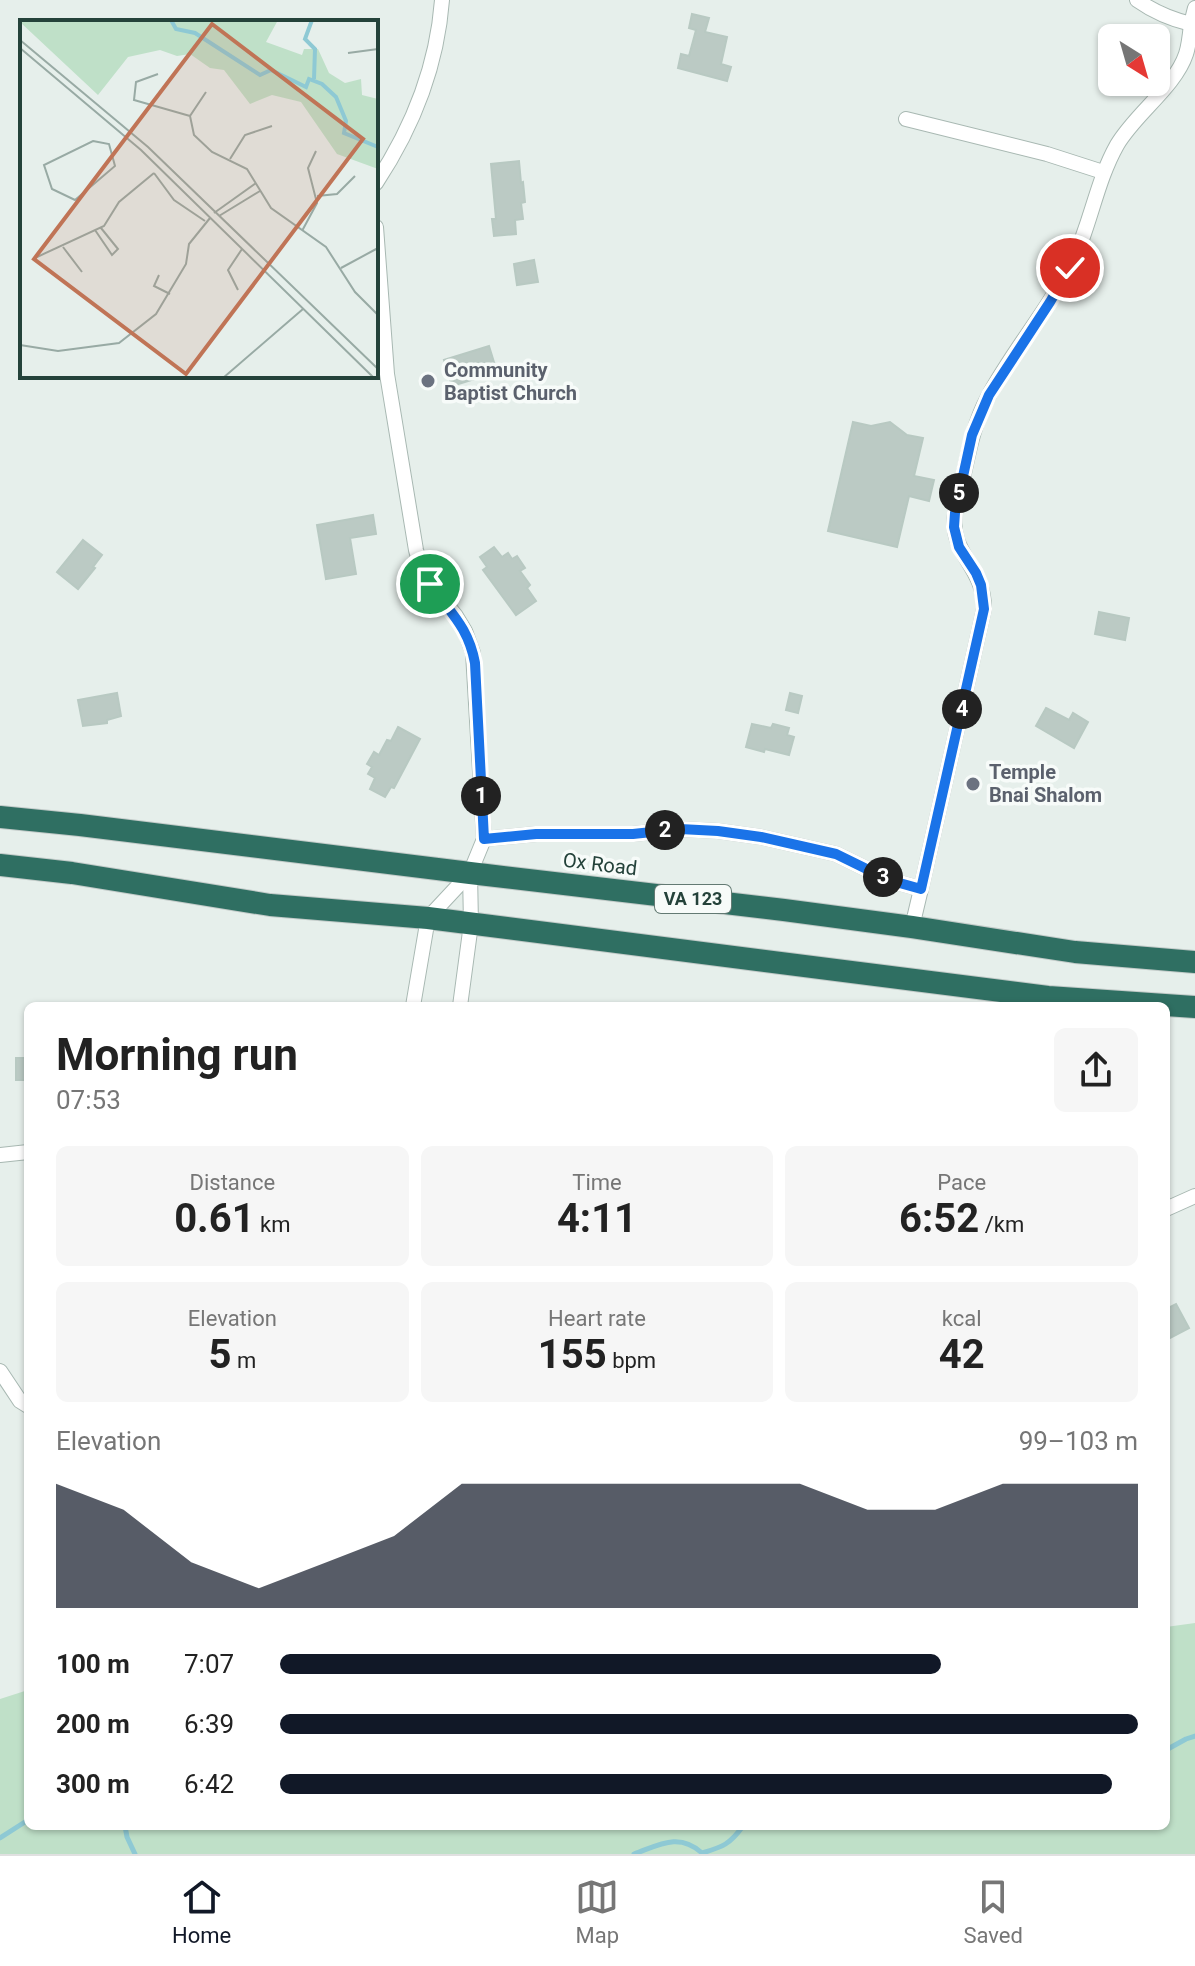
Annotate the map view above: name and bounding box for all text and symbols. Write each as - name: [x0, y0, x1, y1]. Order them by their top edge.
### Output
- inset map: [20, 20, 378, 378]
- north arrow: [1098, 24, 1170, 96]
- map controls: [1098, 24, 1170, 96]
- pin: [1036, 234, 1104, 302]
- icon: check: [1048, 246, 1092, 290]
- place label: Community Baptist Church: [444, 358, 577, 405]
- marker: Community Baptist Church: [419, 372, 437, 390]
- pin: 5: [939, 473, 979, 513]
- text: 5: [953, 480, 965, 505]
- pin: [396, 550, 464, 618]
- icon: arrive: [408, 562, 452, 606]
- pin: 4: [942, 689, 982, 729]
- text: 4: [956, 696, 968, 721]
- place label: Temple Bnai Shalom: [989, 760, 1102, 807]
- marker: Temple Bnai Shalom: [964, 775, 982, 793]
- pin: 1: [461, 776, 501, 816]
- text: 1: [475, 783, 487, 808]
- pin: 2: [645, 810, 685, 850]
- text: 2: [659, 817, 671, 842]
- street label: Ox Road: [562, 848, 638, 880]
- pin: 3: [863, 857, 903, 897]
- text: 3: [877, 864, 889, 889]
- road number: VA 123: [655, 885, 731, 913]
- button: share: [1054, 1028, 1138, 1112]
- text: Morning run: [56, 1029, 298, 1081]
- text: 07:53: [56, 1085, 121, 1115]
- text: Distance: [190, 1170, 275, 1195]
- text: Time: [572, 1170, 622, 1195]
- text: Pace: [937, 1170, 986, 1195]
- text: 0.61: [174, 1195, 255, 1242]
- text: 4:11: [557, 1195, 637, 1242]
- text: 6:52: [899, 1195, 979, 1242]
- text: km: [255, 1212, 291, 1237]
- text: /km: [979, 1212, 1024, 1237]
- text: Elevation: [188, 1306, 277, 1331]
- text: Heart rate: [548, 1306, 646, 1331]
- text: kcal: [942, 1306, 982, 1331]
- text: 5: [208, 1331, 231, 1378]
- text: 155: [538, 1331, 607, 1378]
- text: 42: [939, 1331, 985, 1378]
- text: m: [231, 1348, 256, 1373]
- text: bpm: [607, 1348, 656, 1373]
- text: Elevation: [56, 1426, 161, 1456]
- text: 99–103 m: [1019, 1426, 1138, 1456]
- text: 100 m: [56, 1649, 130, 1679]
- text: 7:07: [184, 1649, 234, 1679]
- text: 200 m: [56, 1709, 130, 1739]
- text: 6:39: [184, 1709, 234, 1739]
- text: 300 m: [56, 1769, 130, 1799]
- text: 6:42: [184, 1769, 234, 1799]
- tab: Home: [172, 1875, 231, 1948]
- tab: Map: [575, 1875, 619, 1948]
- tab: Saved: [963, 1875, 1023, 1948]

